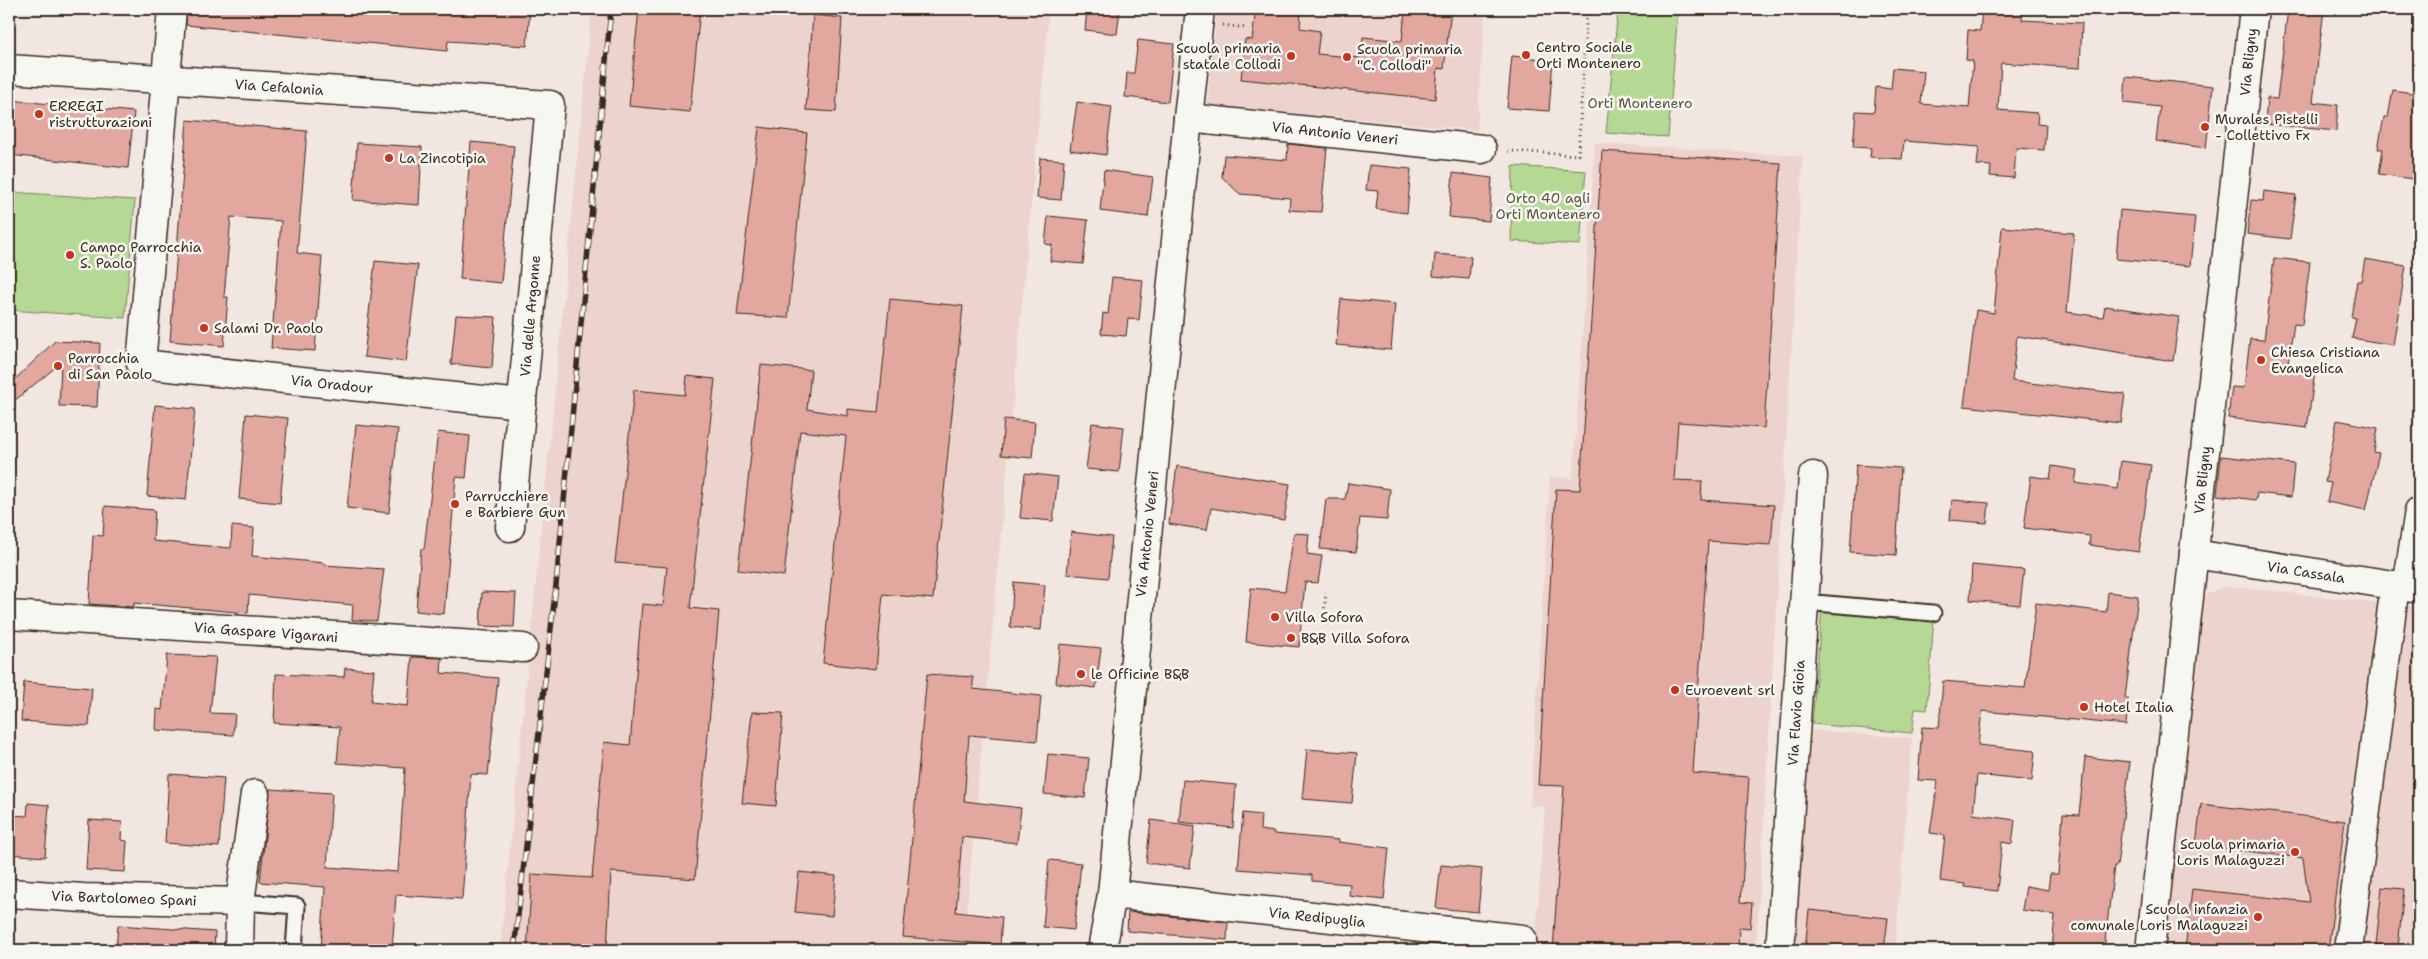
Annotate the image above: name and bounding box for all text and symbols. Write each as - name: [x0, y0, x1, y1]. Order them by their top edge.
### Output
- street label: Via Bligny: [2235, 27, 2261, 97]
- place label: Centro Sociale Orti Montenero: [1536, 38, 1641, 72]
- place label: Scuola primaria statale Collodi: [1176, 39, 1281, 73]
- place label: Scuola primaria "C. Collodi": [1357, 40, 1462, 74]
- marker: Centro Sociale Orti Montenero: [1520, 49, 1532, 61]
- marker: Scuola primaria statale Collodi: [1285, 50, 1297, 62]
- marker: Scuola primaria "C. Collodi": [1341, 51, 1353, 63]
- street label: Via Cefalonia: [234, 75, 324, 99]
- park label: Orti Montenero: [1587, 94, 1693, 112]
- place label: ERREGI ristrutturazioni: [49, 97, 152, 131]
- marker: ERREGI ristrutturazioni: [33, 108, 45, 120]
- place label: Murales Pistelli - Collettivo Fx: [2215, 110, 2318, 144]
- street label: Via Antonio Veneri: [1271, 117, 1399, 149]
- marker: Murales Pistelli - Collettivo Fx: [2199, 121, 2211, 133]
- place label: La Zincotipia: [399, 149, 486, 167]
- marker: La Zincotipia: [383, 152, 395, 164]
- park label: Orto 40 agli Orti Montenero: [1495, 189, 1601, 223]
- place label: Campo Parrocchia S. Paolo: [80, 238, 202, 272]
- marker: Campo Parrocchia S. Paolo: [64, 249, 76, 261]
- street label: Via delle Argonne: [516, 254, 544, 378]
- place label: Salami Dr. Paolo: [214, 319, 323, 337]
- marker: Salami Dr. Paolo: [198, 322, 210, 334]
- place label: Chiesa Cristiana Evangelica: [2271, 343, 2380, 377]
- place label: Parrocchia di San Paolo: [68, 349, 152, 383]
- marker: Chiesa Cristiana Evangelica: [2255, 354, 2267, 366]
- marker: Parrocchia di San Paolo: [52, 360, 64, 372]
- street label: Via Oradour: [290, 371, 374, 397]
- street label: Via Bligny: [2189, 445, 2215, 515]
- street label: Via Antonio Veneri: [1131, 470, 1163, 598]
- place label: Parrucchiere e Barbiere Gun: [465, 487, 566, 521]
- marker: Parrucchiere e Barbiere Gun: [449, 498, 461, 510]
- street label: Via Cassala: [2266, 557, 2347, 587]
- place label: Villa Sofora: [1285, 608, 1364, 626]
- marker: Villa Sofora: [1269, 611, 1281, 623]
- street label: Via Gaspare Vigarani: [193, 618, 339, 646]
- place label: B&B Villa Sofora: [1301, 629, 1410, 647]
- marker: B&B Villa Sofora: [1285, 632, 1297, 644]
- street label: Via Flavio Gioia: [1783, 659, 1809, 767]
- place label: le Officine B&B: [1091, 665, 1189, 683]
- marker: le Officine B&B: [1075, 668, 1087, 680]
- place label: Euroevent srl: [1685, 681, 1775, 699]
- marker: Euroevent srl: [1669, 684, 1681, 696]
- place label: Hotel Italia: [2094, 698, 2174, 716]
- marker: Hotel Italia: [2078, 701, 2090, 713]
- place label: Scuola primaria Loris Malaguzzi: [2177, 835, 2285, 869]
- marker: Scuola primaria Loris Malaguzzi: [2289, 846, 2301, 858]
- street label: Via Bartolomeo Spani: [51, 886, 197, 910]
- place label: Scuola infanzia comunale Loris Malaguzzi: [2071, 900, 2248, 934]
- street label: Via Redipuglia: [1268, 903, 1367, 931]
- marker: Scuola infanzia comunale Loris Malaguzzi: [2252, 911, 2264, 923]

